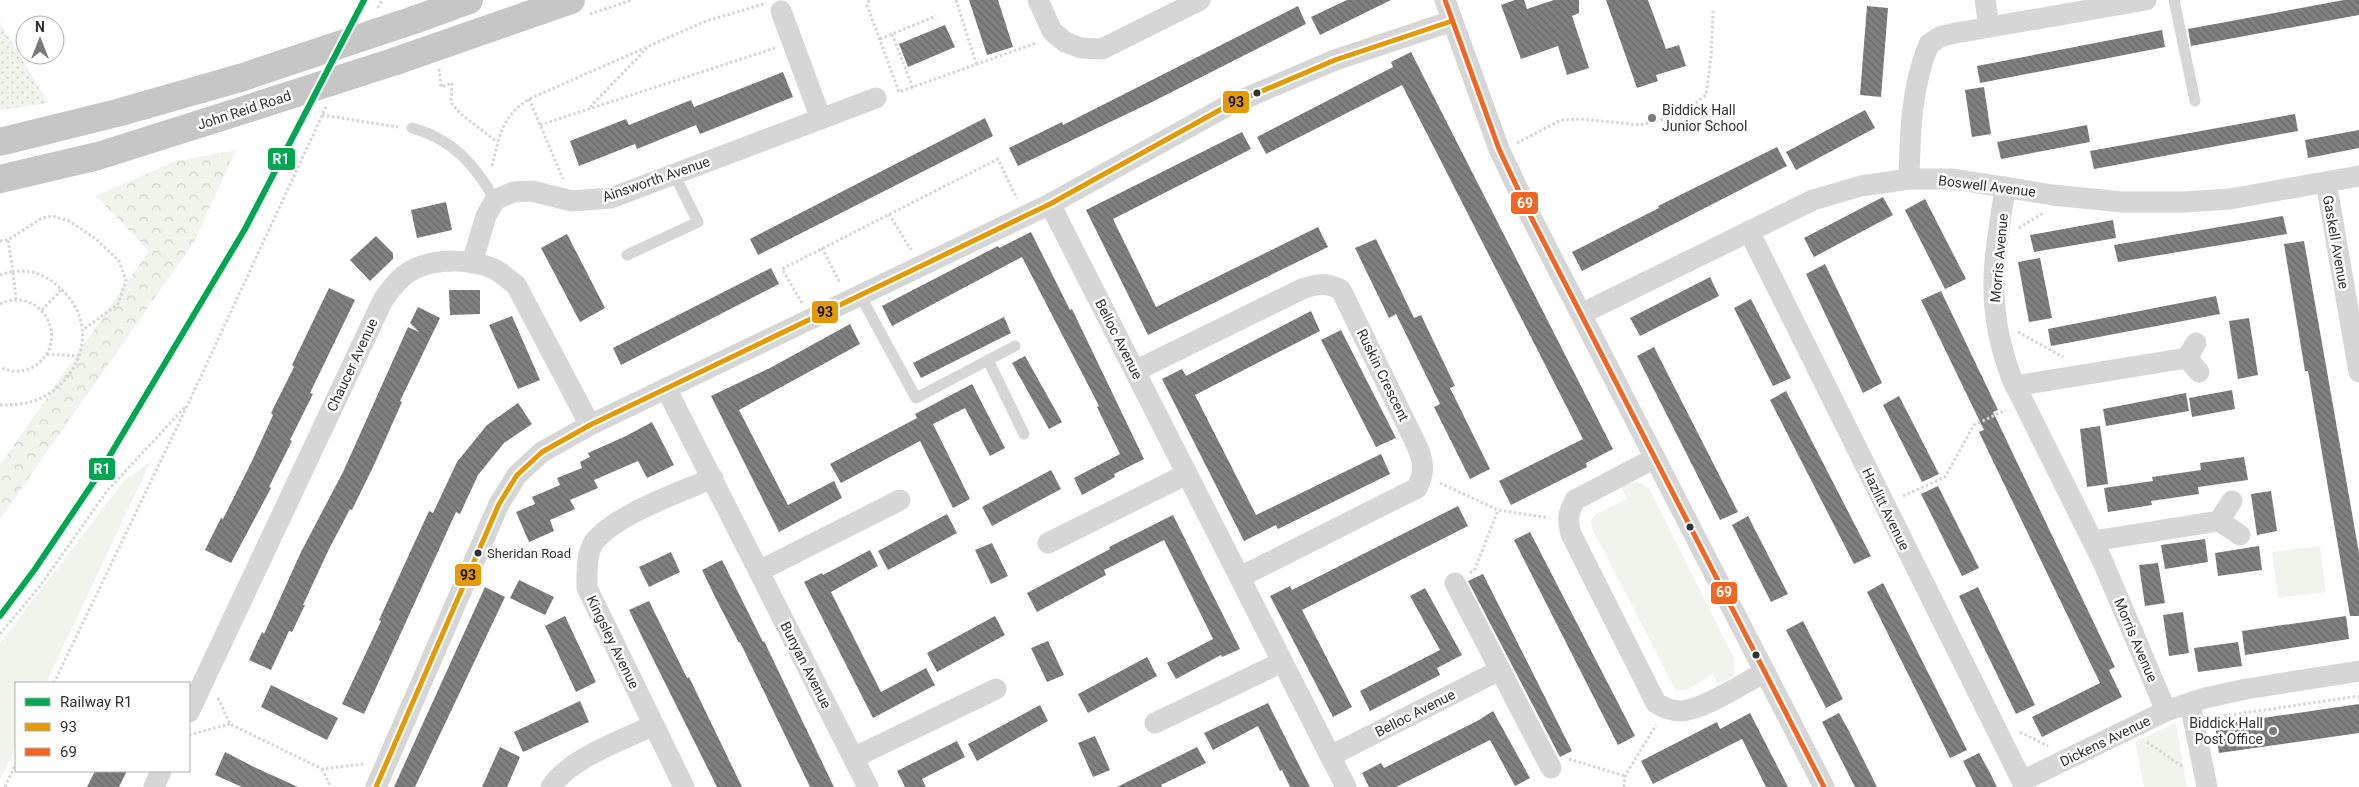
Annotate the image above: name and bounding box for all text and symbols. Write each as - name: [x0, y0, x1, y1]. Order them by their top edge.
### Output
- north arrow: [15, 15, 65, 65]
- text: N: [35, 19, 45, 35]
- street label: John Reid Road: [195, 87, 293, 133]
- unlabelled marker: [1252, 88, 1262, 98]
- line badge: 93: [1222, 90, 1250, 114]
- text: 93: [1228, 94, 1244, 110]
- place label: Biddick Hall Junior School: [1662, 102, 1748, 134]
- marker: Biddick Hall Junior School: [1646, 112, 1658, 124]
- line badge: R1: [267, 147, 296, 171]
- text: R1: [272, 151, 290, 167]
- street label: Ainsworth Avenue: [600, 153, 712, 205]
- street label: Boswell Avenue: [1937, 172, 2037, 200]
- line badge: 69: [1510, 191, 1539, 215]
- street label: Gaskell Avenue: [2320, 194, 2352, 290]
- text: 69: [1517, 195, 1533, 211]
- street label: Morris Avenue: [1987, 213, 2011, 303]
- street label: Belloc Avenue: [1092, 296, 1146, 382]
- line badge: 93: [811, 300, 839, 324]
- text: 93: [817, 304, 833, 320]
- street label: Chaucer Avenue: [323, 316, 381, 414]
- street label: Ruskin Crescent: [1354, 326, 1412, 424]
- line badge: R1: [88, 457, 116, 481]
- text: R1: [93, 461, 111, 477]
- street label: Hazlitt Avenue: [1859, 465, 1913, 553]
- unlabelled marker: [1685, 522, 1695, 532]
- place label: Sheridan Road: [487, 546, 571, 561]
- marker: Sheridan Road: [473, 548, 483, 558]
- line badge: 93: [454, 563, 482, 587]
- text: 93: [460, 567, 476, 583]
- line badge: 69: [1710, 581, 1738, 605]
- text: 69: [1716, 584, 1732, 600]
- street label: Kingsley Avenue: [584, 593, 642, 691]
- street label: Morris Avenue: [2111, 596, 2161, 684]
- street label: Bunyan Avenue: [777, 619, 835, 711]
- unlabelled marker: [1751, 650, 1761, 660]
- legend: [15, 682, 190, 772]
- street label: Belloc Avenue: [1372, 686, 1458, 740]
- text: Railway R1: [60, 693, 133, 711]
- street label: Dickens Avenue: [2057, 712, 2153, 770]
- place label: Biddick Hall Post Office: [2189, 715, 2263, 747]
- text: 93: [60, 718, 77, 736]
- marker: Biddick Hall Post Office: [2267, 725, 2279, 737]
- text: 69: [60, 743, 77, 761]

